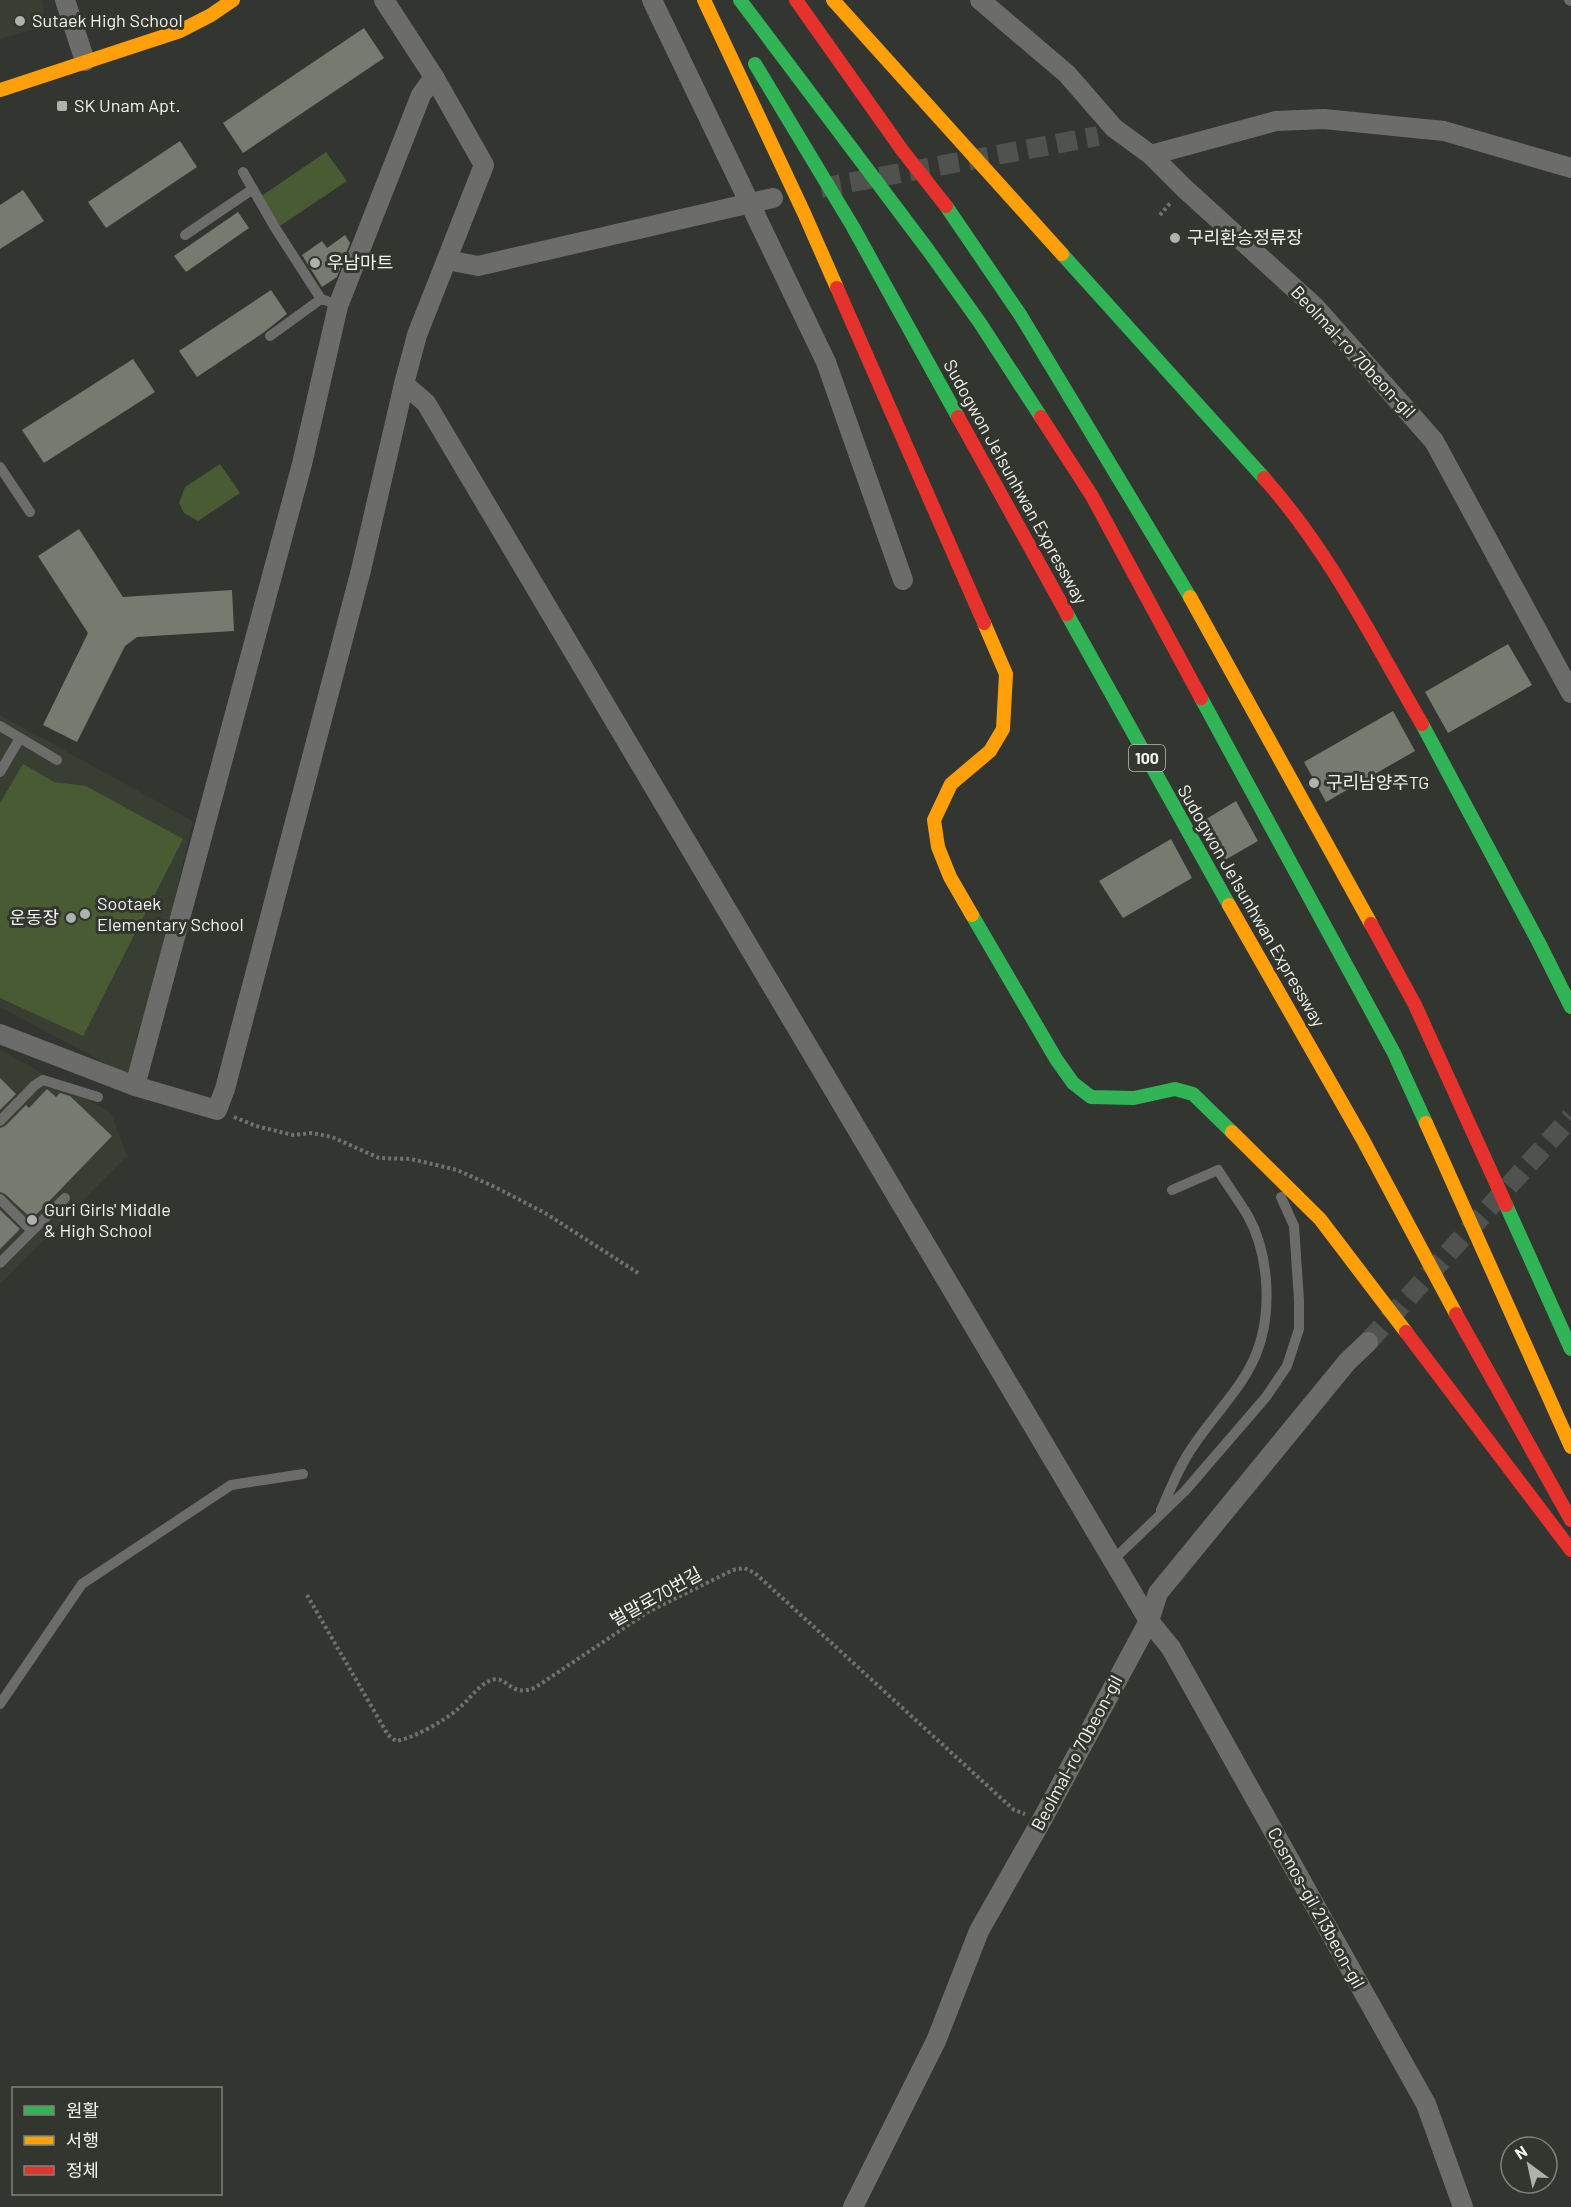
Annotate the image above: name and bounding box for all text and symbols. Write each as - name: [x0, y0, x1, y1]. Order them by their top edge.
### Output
- place label: Sutaek High School: [32, 9, 183, 31]
- marker: Sutaek High School: [13, 14, 27, 28]
- place label: SK Unam Apt.: [74, 94, 181, 116]
- marker: SK Unam Apt.: [55, 99, 69, 113]
- place label: 구리환승정류장: [1187, 226, 1303, 248]
- marker: 구리환승정류장: [1168, 231, 1182, 245]
- place label: 우남마트: [327, 251, 393, 273]
- marker: 우남마트: [308, 256, 322, 270]
- street label: Beolmal-ro 70beon-gil: [1287, 281, 1421, 422]
- street label: Sudogwon Je1sunhwan Expressway: [939, 355, 1092, 608]
- road number: 100: [1129, 745, 1165, 771]
- place label: 구리남양주TG: [1326, 771, 1429, 793]
- marker: 구리남양주TG: [1307, 776, 1321, 790]
- street label: Sudogwon Je1sunhwan Expressway: [1173, 780, 1330, 1031]
- place label: Sootaek Elementary School: [97, 892, 244, 935]
- place label: 운동장: [9, 906, 59, 928]
- marker: Sootaek Elementary School: [78, 907, 92, 921]
- marker: 운동장: [64, 911, 78, 925]
- place label: Guri Girls' Middle & High School: [44, 1198, 171, 1241]
- marker: Guri Girls' Middle & High School: [25, 1213, 39, 1227]
- street label: 벌말로70번길: [606, 1562, 705, 1630]
- street label: Beolmal-ro 70beon-gil: [1026, 1671, 1126, 1834]
- street label: Cosmos-gil 213beon-gil: [1263, 1823, 1370, 1992]
- legend: [12, 2087, 222, 2195]
- text: 원활: [66, 2099, 99, 2121]
- text: 서행: [66, 2129, 99, 2151]
- north arrow: [1499, 2135, 1559, 2195]
- text: N: [1511, 2141, 1530, 2163]
- text: 정체: [66, 2159, 99, 2181]

